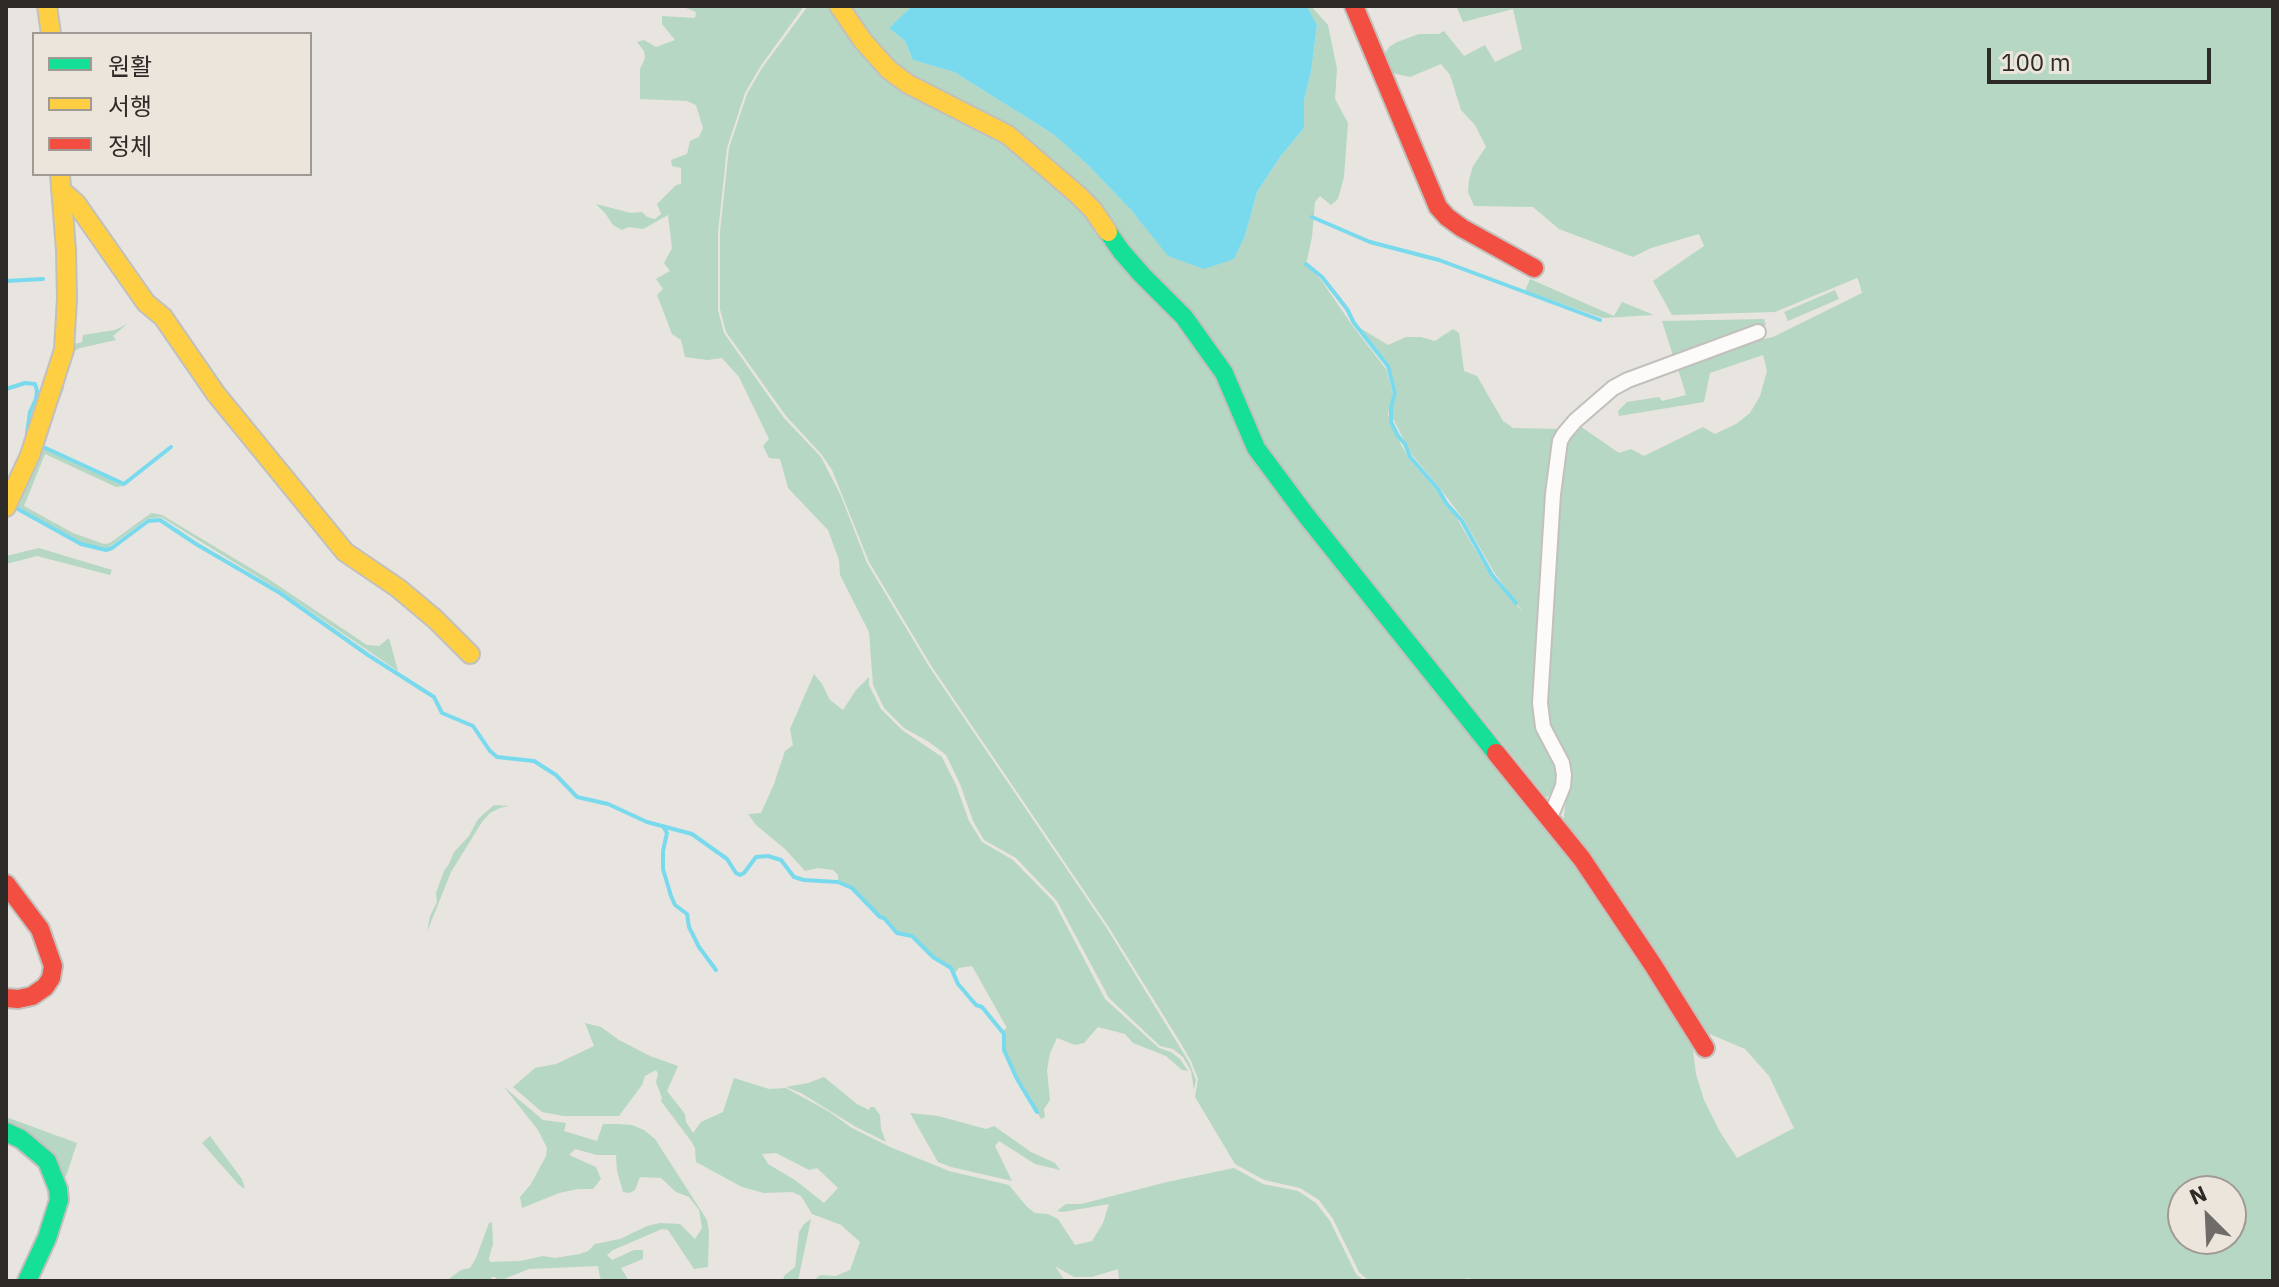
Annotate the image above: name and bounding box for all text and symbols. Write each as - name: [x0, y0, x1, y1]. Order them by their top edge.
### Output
- legend: [32, 32, 312, 176]
- scale bar: [1991, 32, 2215, 82]
- text: 100 m: [2001, 46, 2071, 78]
- text: 원활: [108, 50, 152, 82]
- text: 서행: [108, 90, 152, 122]
- text: 정체: [108, 130, 152, 162]
- north arrow: [2167, 1175, 2247, 1255]
- text: N: [2185, 1178, 2211, 1211]

